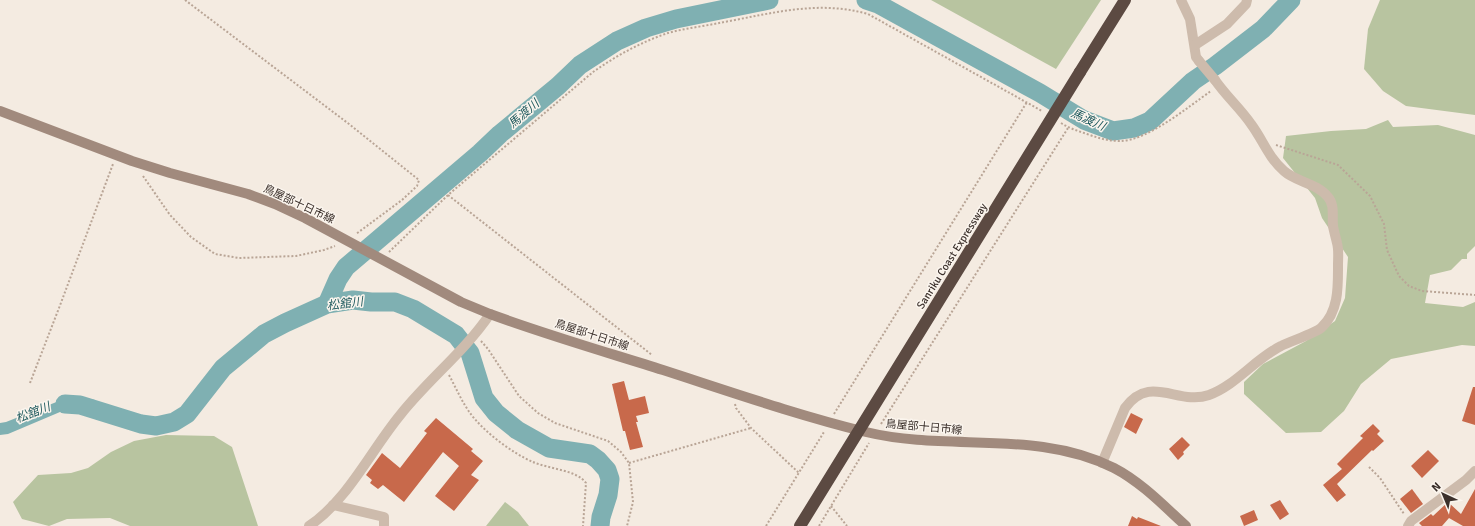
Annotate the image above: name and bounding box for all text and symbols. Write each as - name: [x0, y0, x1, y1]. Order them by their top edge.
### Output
- water label: 馬渡川: [505, 95, 544, 131]
- water label: 馬渡川: [1068, 106, 1109, 135]
- street label: 鳥屋部十日市線: [261, 182, 337, 226]
- street label: Sanriku Coast Expressway: [914, 200, 990, 311]
- water label: 松舘川: [326, 294, 366, 314]
- street label: 鳥屋部十日市線: [553, 317, 631, 353]
- water label: 松舘川: [14, 399, 54, 426]
- street label: 鳥屋部十日市線: [885, 417, 963, 437]
- north arrow: [1423, 474, 1463, 514]
- text: N: [1429, 480, 1444, 495]

